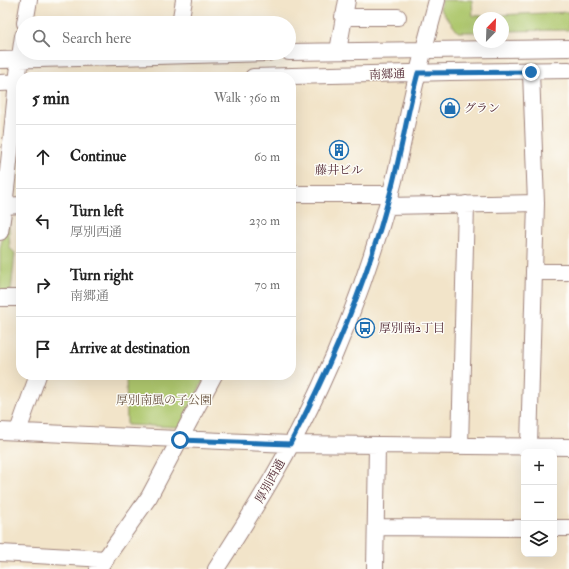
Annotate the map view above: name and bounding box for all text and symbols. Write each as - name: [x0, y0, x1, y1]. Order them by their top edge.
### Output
- north arrow: [473, 12, 509, 48]
- search box: [16, 16, 296, 60]
- icon: search: [30, 27, 52, 49]
- text: Search here: [62, 29, 131, 48]
- route end: [522, 63, 540, 81]
- street label: 南郷通: [369, 66, 405, 83]
- text: 5 min: [32, 88, 70, 109]
- text: Walk · 360 m: [214, 90, 280, 106]
- shop icon: グラン: [439, 97, 461, 119]
- place label: グラン: [464, 101, 500, 116]
- building icon: 藤井ビル: [328, 139, 350, 161]
- icon: ahead: [32, 146, 54, 168]
- text: Continue: [70, 147, 126, 166]
- text: 60 m: [254, 149, 280, 165]
- place label: 藤井ビル: [315, 163, 363, 178]
- text: Turn left: [70, 202, 124, 221]
- icon: left: [32, 210, 54, 232]
- text: 230 m: [249, 213, 280, 229]
- text: 厚別西通: [70, 224, 122, 240]
- text: Turn right: [70, 266, 133, 285]
- icon: right: [32, 274, 54, 296]
- text: 70 m: [255, 277, 280, 293]
- text: 南郷通: [70, 288, 109, 304]
- bus stop icon: 厚別南2丁目: [354, 317, 376, 339]
- place label: 厚別南2丁目: [379, 321, 445, 336]
- icon: arrive: [32, 338, 54, 360]
- text: Arrive at destination: [70, 339, 190, 358]
- park label: 厚別南風の子公園: [116, 393, 212, 408]
- route start: [171, 431, 189, 449]
- map controls: [521, 449, 557, 557]
- button: +: [521, 449, 557, 485]
- street label: 厚別西通: [252, 457, 289, 506]
- button: −: [521, 485, 557, 521]
- button: layers: [521, 521, 557, 557]

